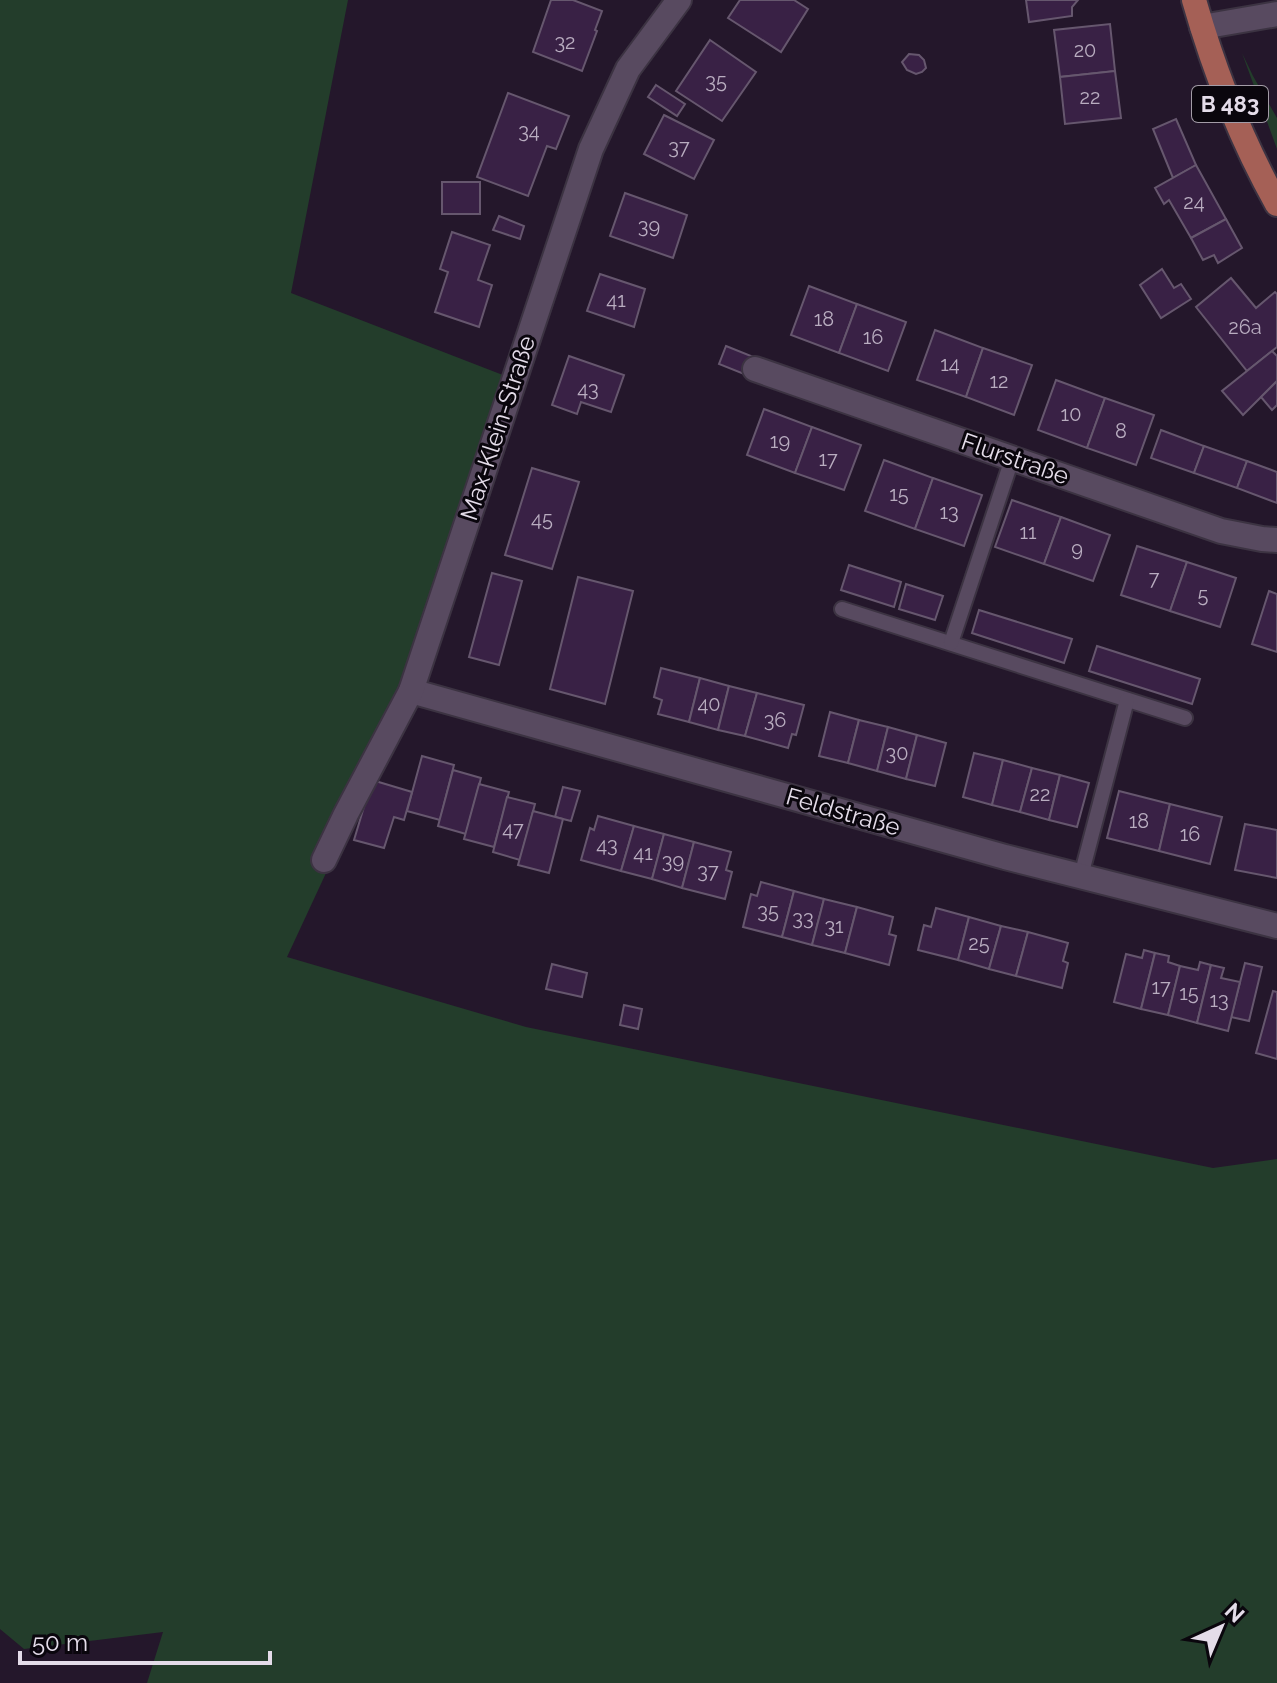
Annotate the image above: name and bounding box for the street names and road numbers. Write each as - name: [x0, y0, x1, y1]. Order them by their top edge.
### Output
- road number: B 483: [1192, 86, 1268, 122]
- street label: Max-Klein-Straße: [454, 332, 541, 524]
- street label: Flurstraße: [958, 427, 1073, 490]
- street label: Feldstraße: [783, 781, 904, 842]

